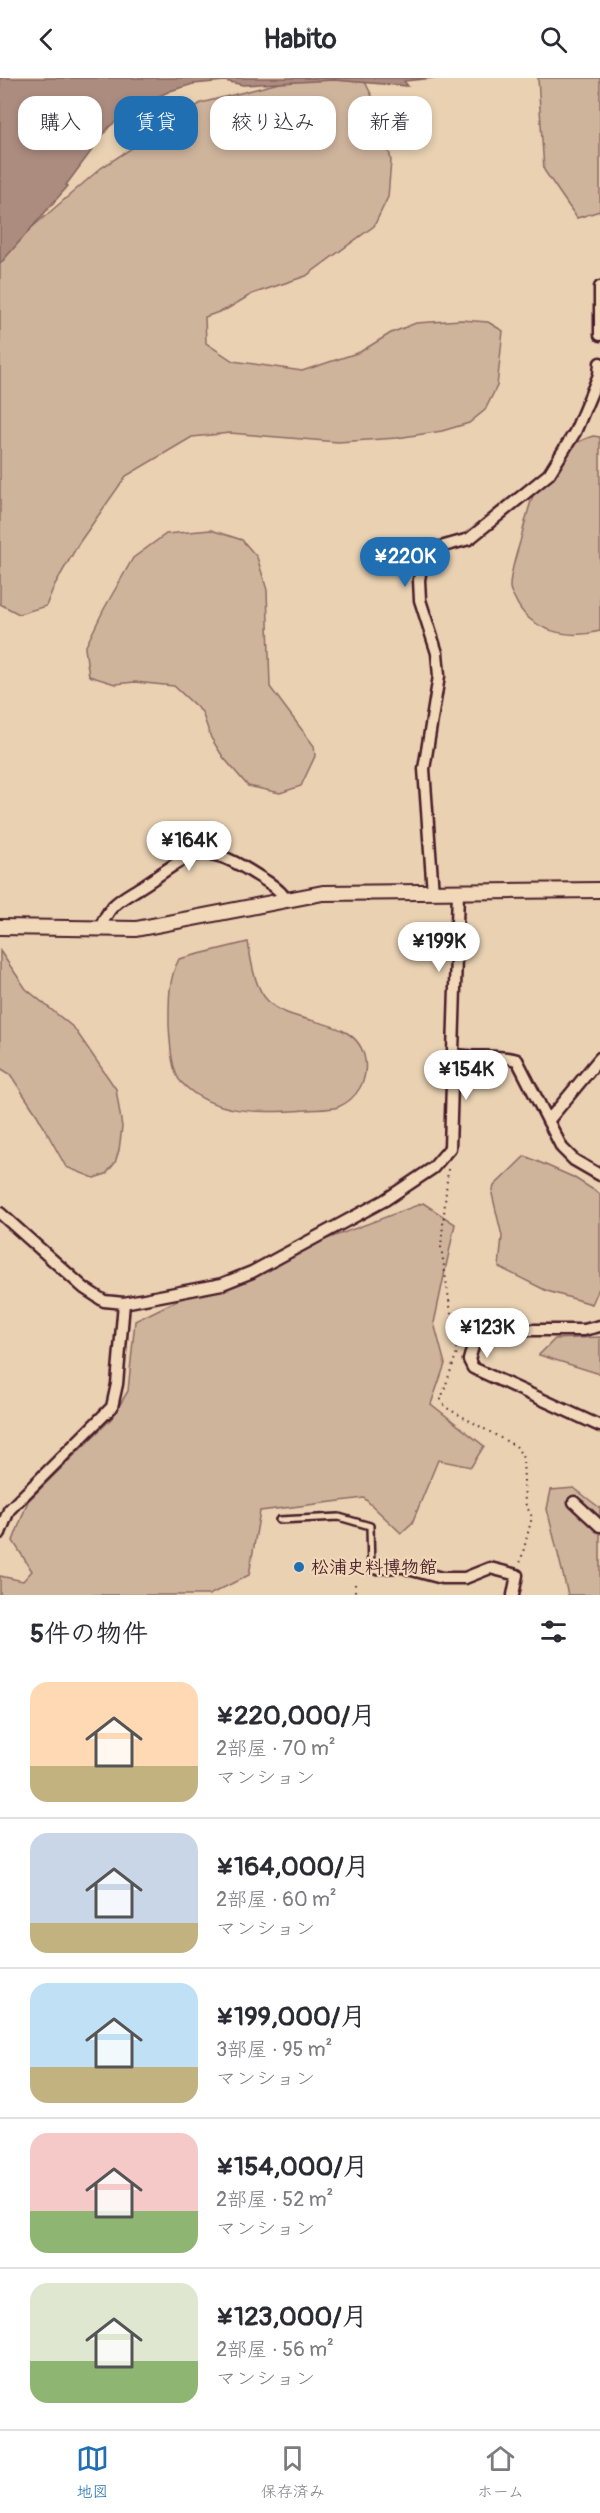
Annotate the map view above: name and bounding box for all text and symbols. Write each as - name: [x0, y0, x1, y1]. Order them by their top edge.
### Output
- icon: back: [30, 23, 63, 56]
- text: Habito: [263, 23, 337, 56]
- icon: search: [537, 23, 570, 56]
- chip: 購入: [18, 96, 102, 150]
- chip: 賃貸: [114, 96, 198, 150]
- chip: 絞り込み: [210, 96, 336, 150]
- chip: 新着: [348, 96, 432, 150]
- pin: ¥220K: [363, 537, 447, 588]
- text: ¥220K: [374, 544, 436, 569]
- pin: ¥164K: [147, 821, 231, 872]
- text: ¥164K: [161, 828, 218, 853]
- pin: ¥199K: [397, 922, 481, 973]
- text: ¥199K: [412, 929, 466, 954]
- pin: ¥154K: [424, 1050, 508, 1101]
- text: ¥154K: [438, 1057, 494, 1082]
- pin: ¥123K: [445, 1308, 529, 1359]
- text: ¥123K: [459, 1315, 515, 1340]
- place label: 松浦史料博物館: [311, 1556, 437, 1579]
- marker: 松浦史料博物館: [292, 1560, 306, 1574]
- icon: filters: [537, 1615, 570, 1648]
- text: 5件の物件: [30, 1618, 148, 1650]
- text: ¥220,000/月: [216, 1700, 376, 1732]
- icon: home: [78, 1706, 150, 1778]
- text: 2部屋 · 70 m²: [216, 1736, 336, 1761]
- text: マンション: [216, 1765, 315, 1790]
- text: ¥164,000/月: [216, 1851, 370, 1883]
- icon: home: [78, 1857, 150, 1929]
- text: 2部屋 · 60 m²: [216, 1887, 337, 1912]
- text: マンション: [216, 1916, 315, 1941]
- text: ¥199,000/月: [216, 2001, 366, 2033]
- icon: home: [78, 2007, 150, 2079]
- text: 3部屋 · 95 m²: [216, 2037, 332, 2062]
- text: マンション: [216, 2066, 315, 2091]
- text: ¥154,000/月: [216, 2151, 369, 2183]
- icon: home: [78, 2157, 150, 2229]
- text: 2部屋 · 52 m²: [216, 2187, 333, 2212]
- text: マンション: [216, 2216, 315, 2241]
- text: ¥123,000/月: [216, 2301, 368, 2333]
- icon: home: [78, 2307, 150, 2379]
- text: 2部屋 · 56 m²: [216, 2337, 334, 2362]
- text: マンション: [216, 2366, 315, 2391]
- tab: 地図: [76, 2442, 109, 2502]
- tab: 保存済み: [261, 2442, 325, 2502]
- tab: ホーム: [477, 2442, 524, 2502]

